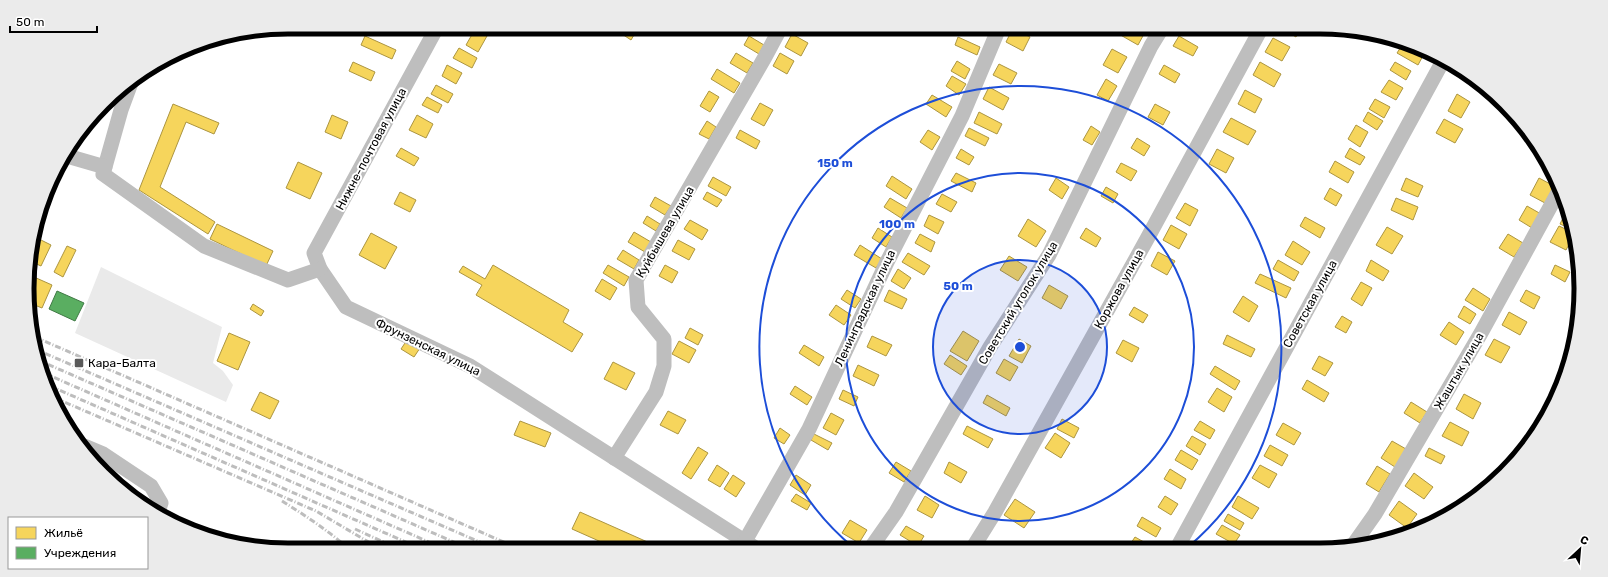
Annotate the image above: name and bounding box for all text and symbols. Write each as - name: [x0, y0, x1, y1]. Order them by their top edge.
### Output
- scale bar: [10, 8, 97, 34]
- text: 50 m: [16, 15, 44, 29]
- street label: Нижне-почтовая улица: [333, 86, 409, 212]
- text: 150 m: [817, 156, 853, 170]
- street label: Куйбышева улица: [633, 184, 697, 280]
- text: 100 m: [879, 217, 915, 231]
- street label: Советский уголок улица: [976, 239, 1060, 367]
- street label: Коржова улица: [1091, 247, 1147, 331]
- street label: Ленинградская улица: [832, 248, 898, 368]
- street label: Советская улица: [1280, 258, 1340, 350]
- text: 50 m: [943, 279, 973, 293]
- street label: Фрунзенская улица: [373, 316, 483, 378]
- street label: Жаштык улица: [1431, 330, 1487, 412]
- centre of rings: [1013, 340, 1027, 354]
- place label: Кара-Балта: [88, 356, 156, 370]
- marker: Кара-Балта: [73, 357, 85, 369]
- legend: [8, 517, 148, 569]
- text: Жильё: [44, 526, 83, 540]
- north arrow: [1560, 529, 1600, 569]
- text: С: [1578, 533, 1591, 548]
- text: Учреждения: [44, 546, 116, 560]

